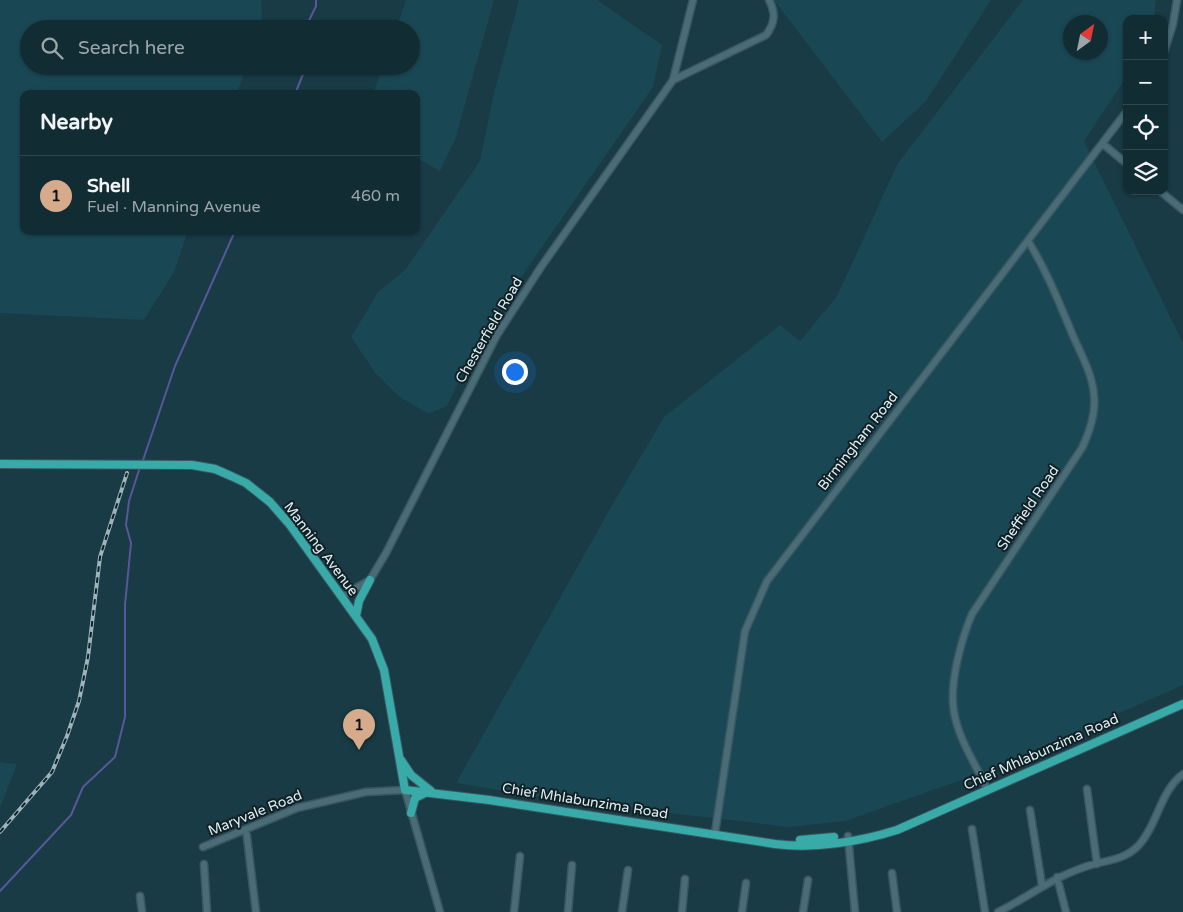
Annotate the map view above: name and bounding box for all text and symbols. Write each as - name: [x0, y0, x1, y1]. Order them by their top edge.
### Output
- north arrow: [1063, 15, 1108, 60]
- map controls: [1123, 15, 1168, 195]
- button: +: [1123, 15, 1168, 60]
- search box: [20, 20, 420, 75]
- icon: search: [38, 34, 66, 62]
- text: Search here: [78, 37, 185, 59]
- button: −: [1123, 60, 1168, 105]
- button: locate: [1123, 105, 1168, 150]
- text: Nearby: [40, 110, 113, 135]
- button: layers: [1123, 150, 1168, 195]
- text: Shell: [87, 175, 130, 197]
- text: 1: [51, 186, 61, 206]
- text: 460 m: [351, 186, 400, 206]
- text: Fuel · Manning Avenue: [87, 197, 261, 217]
- street label: Chesterfield Road: [452, 274, 526, 386]
- your location: [502, 359, 528, 385]
- street label: Birmingham Road: [814, 388, 902, 494]
- street label: Sheffield Road: [993, 462, 1063, 554]
- street label: Manning Avenue: [280, 499, 362, 599]
- pin: 1: [343, 709, 375, 750]
- street label: Chief Mhlabunzima Road: [961, 710, 1121, 794]
- street label: Chief Mhlabunzima Road: [501, 779, 669, 823]
- street label: Maryvale Road: [206, 786, 304, 840]

